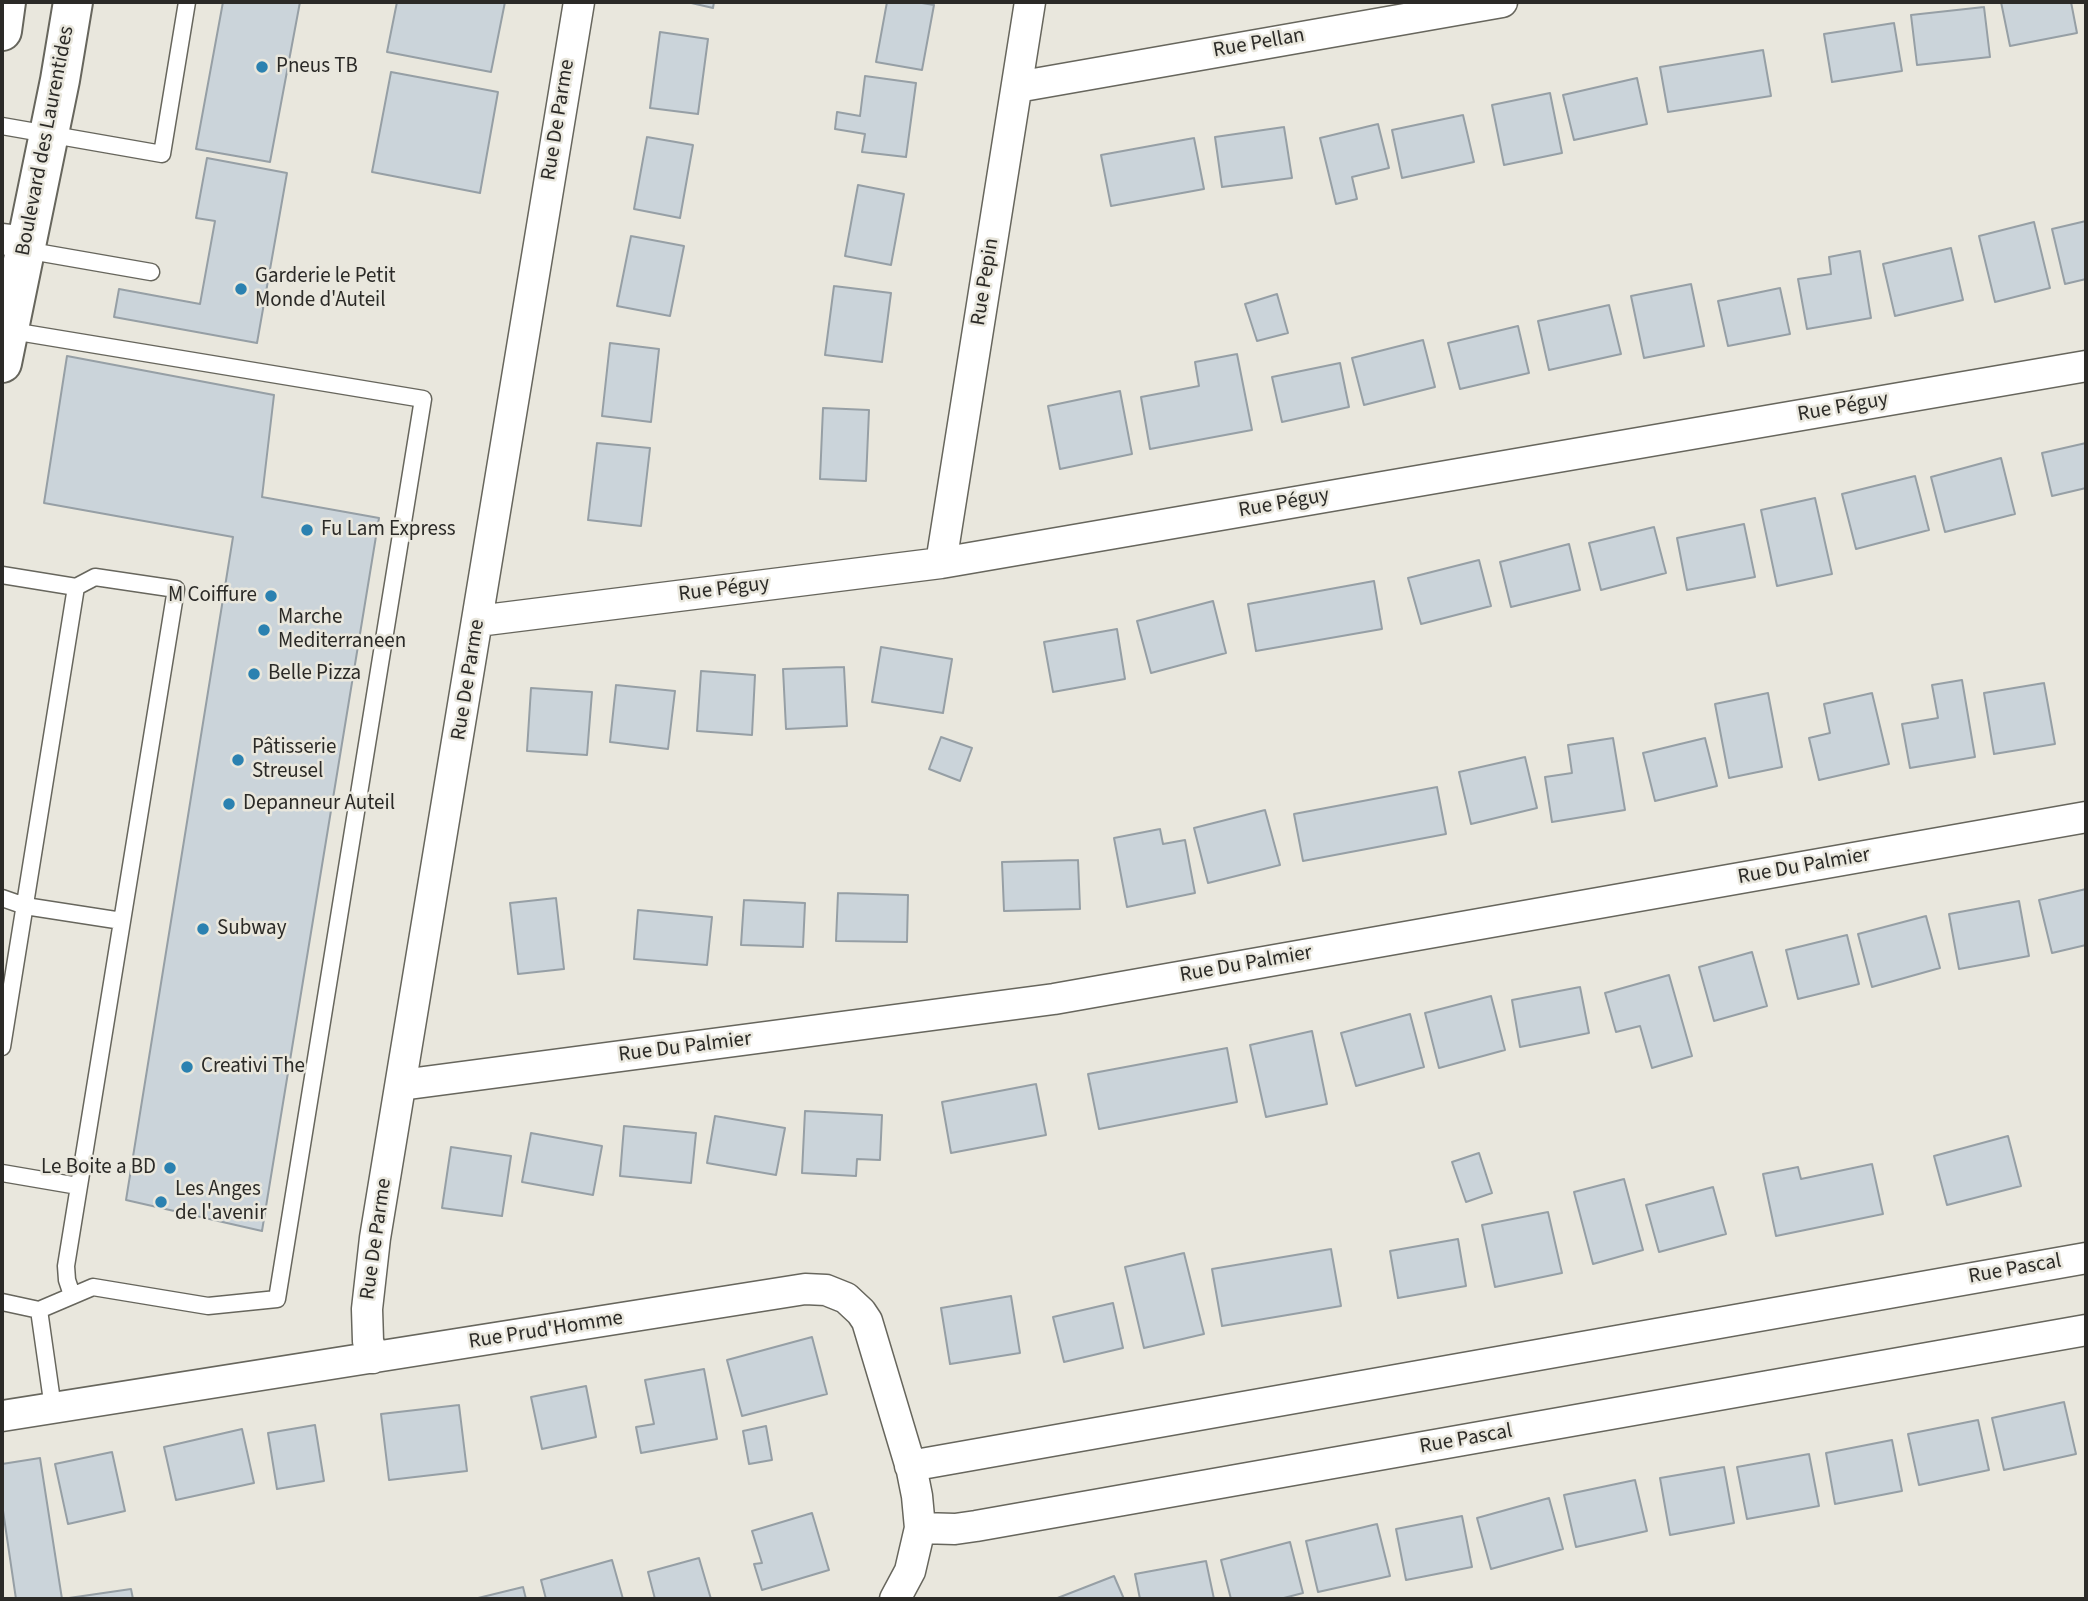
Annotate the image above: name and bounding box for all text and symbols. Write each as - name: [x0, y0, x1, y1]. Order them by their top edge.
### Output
- street label: Boulevard des Laurentides: [11, 24, 81, 258]
- street label: Rue Pellan: [1211, 24, 1307, 64]
- place label: Pneus TB: [276, 54, 358, 80]
- street label: Rue De Parme: [537, 58, 581, 182]
- marker: Pneus TB: [254, 59, 270, 75]
- street label: Rue Pepin: [967, 237, 1005, 327]
- place label: Garderie le Petit Monde d'Auteil: [255, 264, 396, 314]
- marker: Garderie le Petit Monde d'Auteil: [233, 281, 249, 297]
- street label: Rue Péguy: [1796, 388, 1890, 428]
- street label: Rue Péguy: [1237, 484, 1331, 524]
- place label: Fu Lam Express: [321, 517, 456, 543]
- marker: Fu Lam Express: [299, 522, 315, 538]
- street label: Rue Péguy: [677, 572, 771, 608]
- place label: M Coiffure: [168, 583, 257, 609]
- marker: M Coiffure: [263, 588, 279, 604]
- place label: Marche Mediterraneen: [278, 605, 406, 655]
- street label: Rue De Parme: [447, 618, 491, 742]
- marker: Marche Mediterraneen: [256, 622, 272, 638]
- place label: Belle Pizza: [268, 661, 361, 687]
- marker: Belle Pizza: [246, 666, 262, 682]
- place label: Pâtisserie Streusel: [252, 735, 336, 785]
- marker: Pâtisserie Streusel: [230, 752, 246, 768]
- place label: Depanneur Auteil: [243, 791, 395, 817]
- marker: Depanneur Auteil: [221, 796, 237, 812]
- street label: Rue Du Palmier: [1736, 843, 1872, 891]
- place label: Subway: [217, 916, 286, 942]
- marker: Subway: [195, 921, 211, 937]
- street label: Rue Du Palmier: [1178, 941, 1314, 989]
- street label: Rue Du Palmier: [617, 1027, 753, 1069]
- place label: Creativi The: [201, 1054, 305, 1080]
- marker: Creativi The: [179, 1059, 195, 1075]
- place label: Le Boite a BD: [41, 1155, 156, 1181]
- marker: Le Boite a BD: [162, 1160, 178, 1176]
- place label: Les Anges de l'avenir: [175, 1177, 267, 1227]
- street label: Rue De Parme: [356, 1177, 398, 1301]
- marker: Les Anges de l'avenir: [153, 1194, 169, 1210]
- street label: Rue Pascal: [1967, 1249, 2063, 1291]
- street label: Rue Prud'Homme: [467, 1306, 625, 1356]
- street label: Rue Pascal: [1418, 1419, 1514, 1461]

